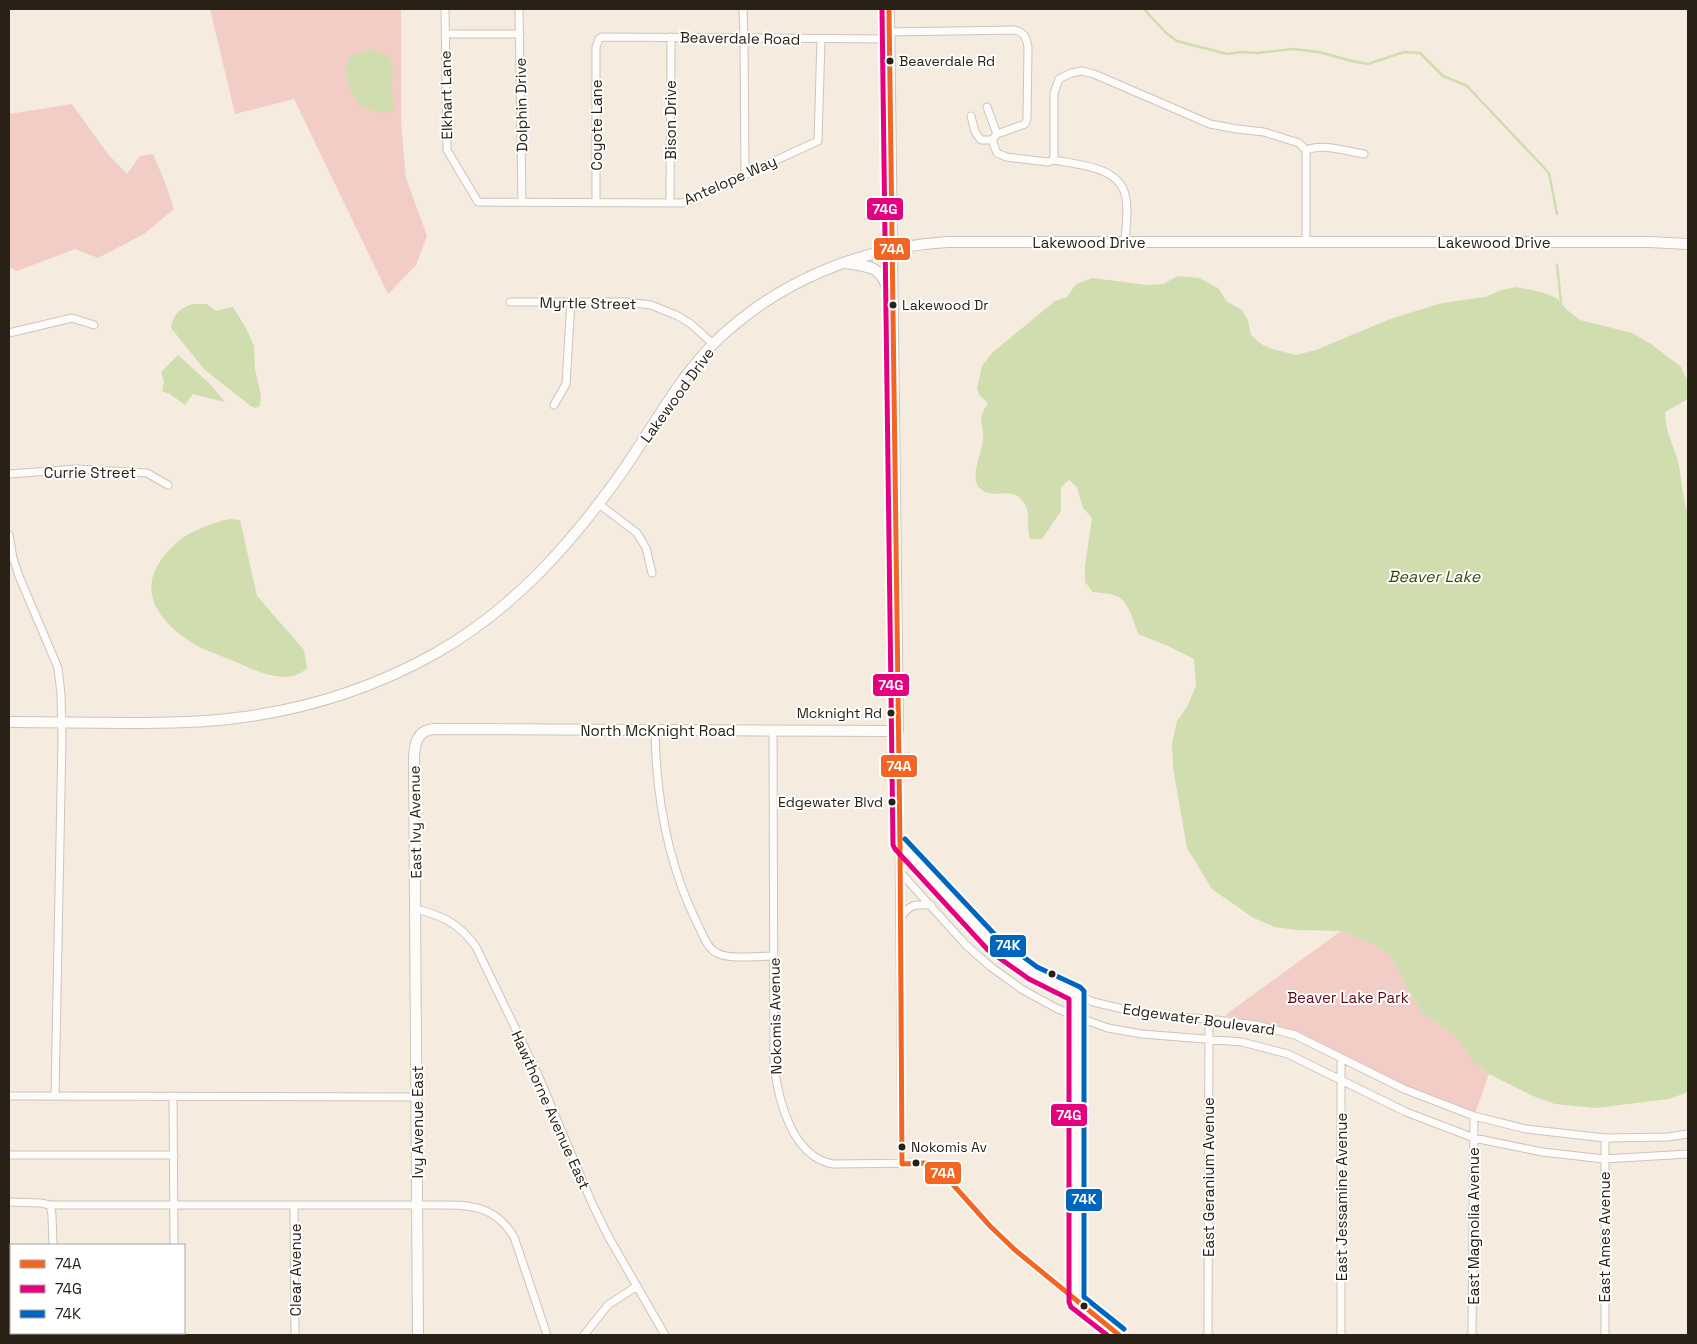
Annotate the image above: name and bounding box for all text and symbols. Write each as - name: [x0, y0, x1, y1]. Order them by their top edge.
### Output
- street label: Beaverdale Road: [680, 27, 800, 49]
- street label: Elkhart Lane: [436, 50, 456, 140]
- place label: Beaverdale Rd: [899, 52, 995, 70]
- marker: Beaverdale Rd: [885, 56, 895, 66]
- street label: Dolphin Drive: [511, 58, 531, 152]
- street label: Coyote Lane: [587, 79, 606, 171]
- street label: Bison Drive: [661, 80, 680, 160]
- street label: Antelope Way: [681, 151, 779, 209]
- line badge: 74G: [866, 197, 904, 221]
- text: 74G: [872, 200, 898, 218]
- street label: Lakewood Drive: [1032, 233, 1146, 252]
- street label: Lakewood Drive: [1437, 233, 1551, 252]
- line badge: 74A: [873, 237, 911, 261]
- text: 74A: [880, 240, 905, 258]
- street label: Myrtle Street: [539, 293, 637, 313]
- place label: Lakewood Dr: [902, 296, 989, 314]
- marker: Lakewood Dr: [888, 300, 898, 310]
- street label: Lakewood Drive: [636, 344, 718, 446]
- street label: Currie Street: [44, 463, 136, 482]
- water label: Beaver Lake: [1388, 566, 1481, 587]
- line badge: 74G: [872, 673, 910, 697]
- text: 74G: [878, 676, 904, 694]
- place label: Mcknight Rd: [797, 704, 882, 722]
- marker: Mcknight Rd: [886, 708, 896, 718]
- street label: North McKnight Road: [581, 721, 736, 740]
- line badge: 74A: [880, 754, 918, 778]
- text: 74A: [887, 757, 912, 775]
- street label: East Ivy Avenue: [405, 765, 425, 879]
- place label: Edgewater Blvd: [778, 793, 883, 811]
- marker: Edgewater Blvd: [887, 797, 897, 807]
- line badge: 74K: [989, 934, 1027, 958]
- text: 74K: [996, 936, 1021, 954]
- street label: Nokomis Avenue: [764, 957, 786, 1075]
- unlabelled marker: [1047, 969, 1057, 979]
- park label: Beaver Lake Park: [1287, 988, 1409, 1007]
- street label: Edgewater Boulevard: [1122, 999, 1276, 1039]
- street label: Hawthorne Avenue East: [507, 1028, 595, 1192]
- street label: Ivy Avenue East: [408, 1065, 427, 1179]
- street label: East Geranium Avenue: [1199, 1097, 1218, 1257]
- line badge: 74G: [1050, 1103, 1088, 1127]
- text: 74G: [1056, 1106, 1082, 1124]
- street label: East Jessamine Avenue: [1332, 1113, 1351, 1281]
- place label: Nokomis Av: [911, 1138, 988, 1156]
- marker: Nokomis Av: [897, 1142, 907, 1152]
- street label: East Magnolia Avenue: [1464, 1147, 1483, 1305]
- unlabelled marker: [911, 1158, 921, 1168]
- line badge: 74A: [924, 1161, 962, 1185]
- text: 74A: [931, 1164, 956, 1182]
- street label: East Ames Avenue: [1595, 1171, 1614, 1303]
- line badge: 74K: [1065, 1188, 1103, 1212]
- text: 74K: [1072, 1190, 1097, 1208]
- street label: Clear Avenue: [286, 1223, 305, 1317]
- legend: [10, 1244, 185, 1334]
- text: 74A: [55, 1254, 82, 1273]
- text: 74G: [55, 1279, 82, 1298]
- unlabelled marker: [1079, 1301, 1089, 1311]
- text: 74K: [55, 1304, 81, 1323]

